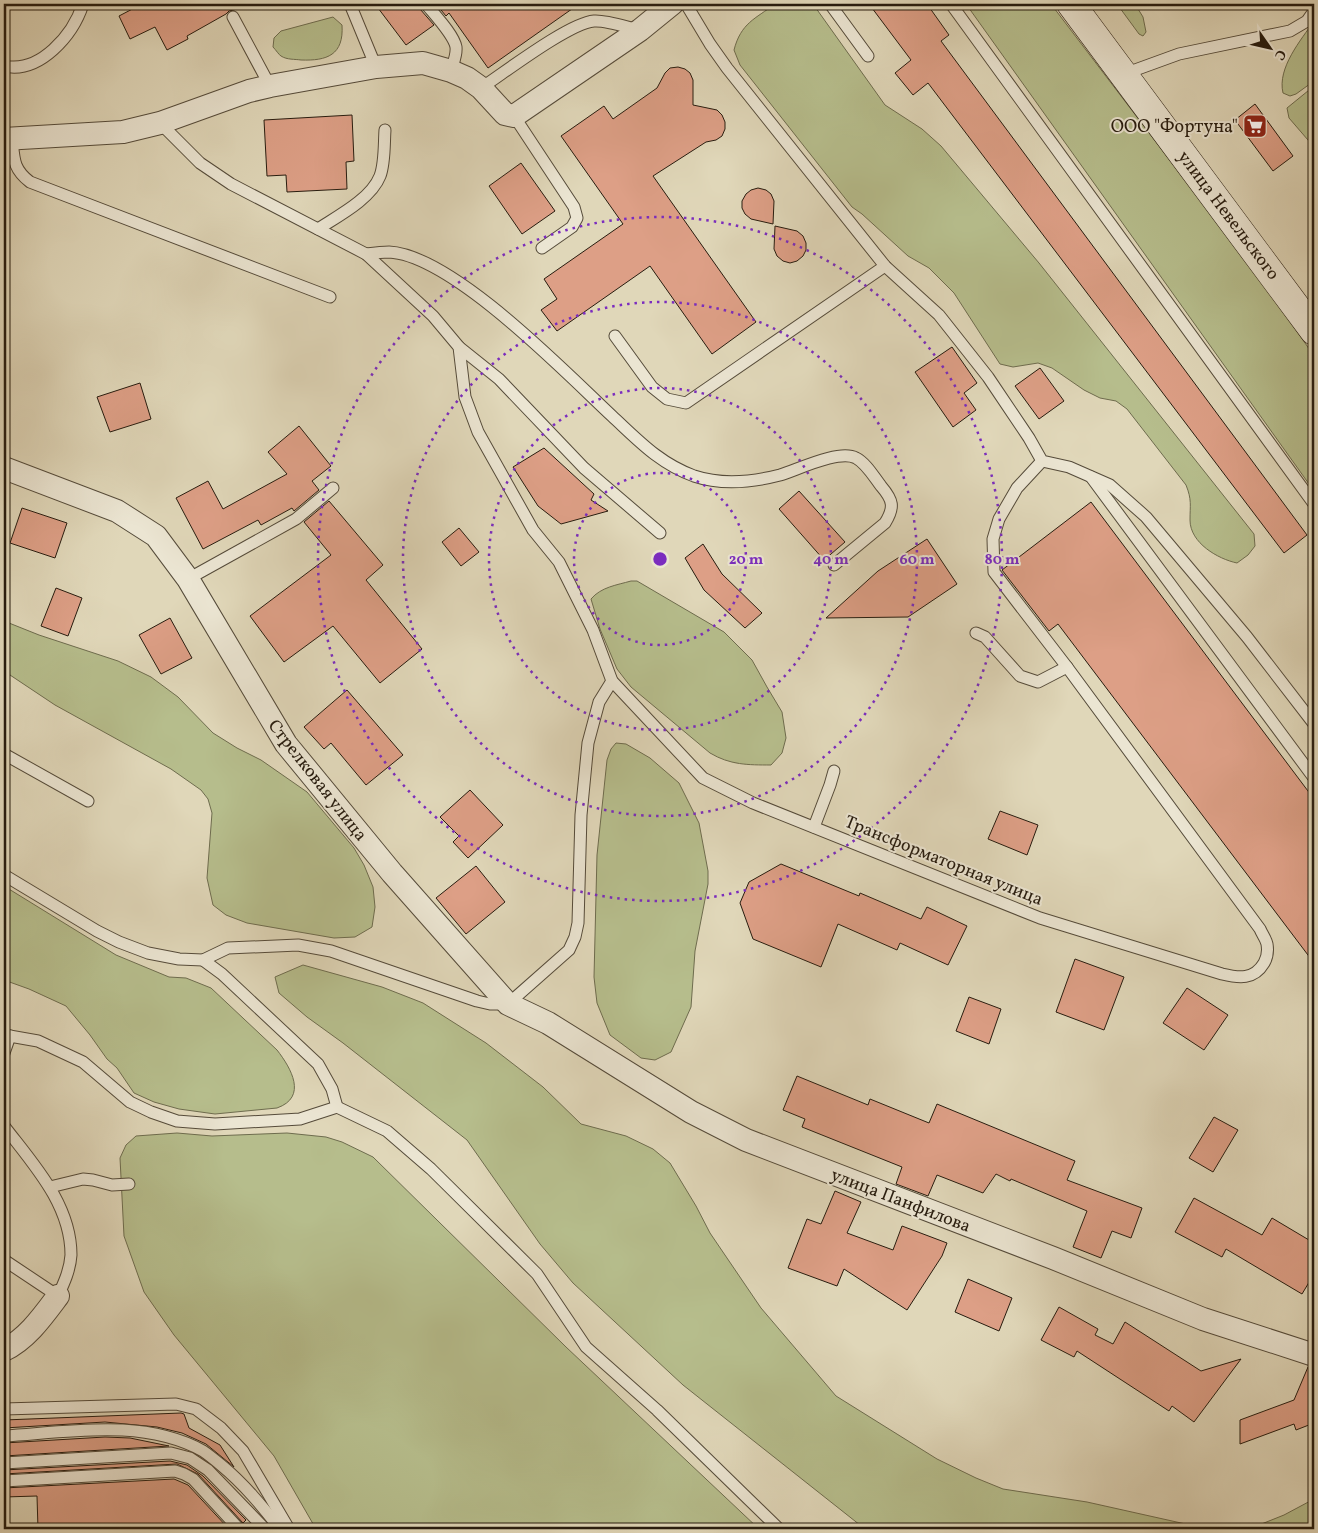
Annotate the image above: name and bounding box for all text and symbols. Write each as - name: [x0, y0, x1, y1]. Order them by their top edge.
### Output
- north arrow: [1246, 22, 1296, 72]
- text: С: [1269, 45, 1290, 63]
- supermarket icon: ООО "Фортуна": [1242, 113, 1268, 139]
- place label: ООО "Фортуна": [1111, 115, 1238, 140]
- street label: улица Невельского: [1171, 146, 1285, 286]
- centre of rings: [651, 550, 669, 568]
- text: 20 m: [729, 550, 764, 571]
- text: 40 m: [813, 550, 849, 571]
- text: 60 m: [900, 550, 935, 571]
- text: 80 m: [985, 550, 1020, 571]
- street label: Стрелковая улица: [261, 715, 372, 847]
- street label: Трансформаторная улица: [840, 810, 1047, 913]
- street label: улица Панфилова: [827, 1163, 974, 1240]

